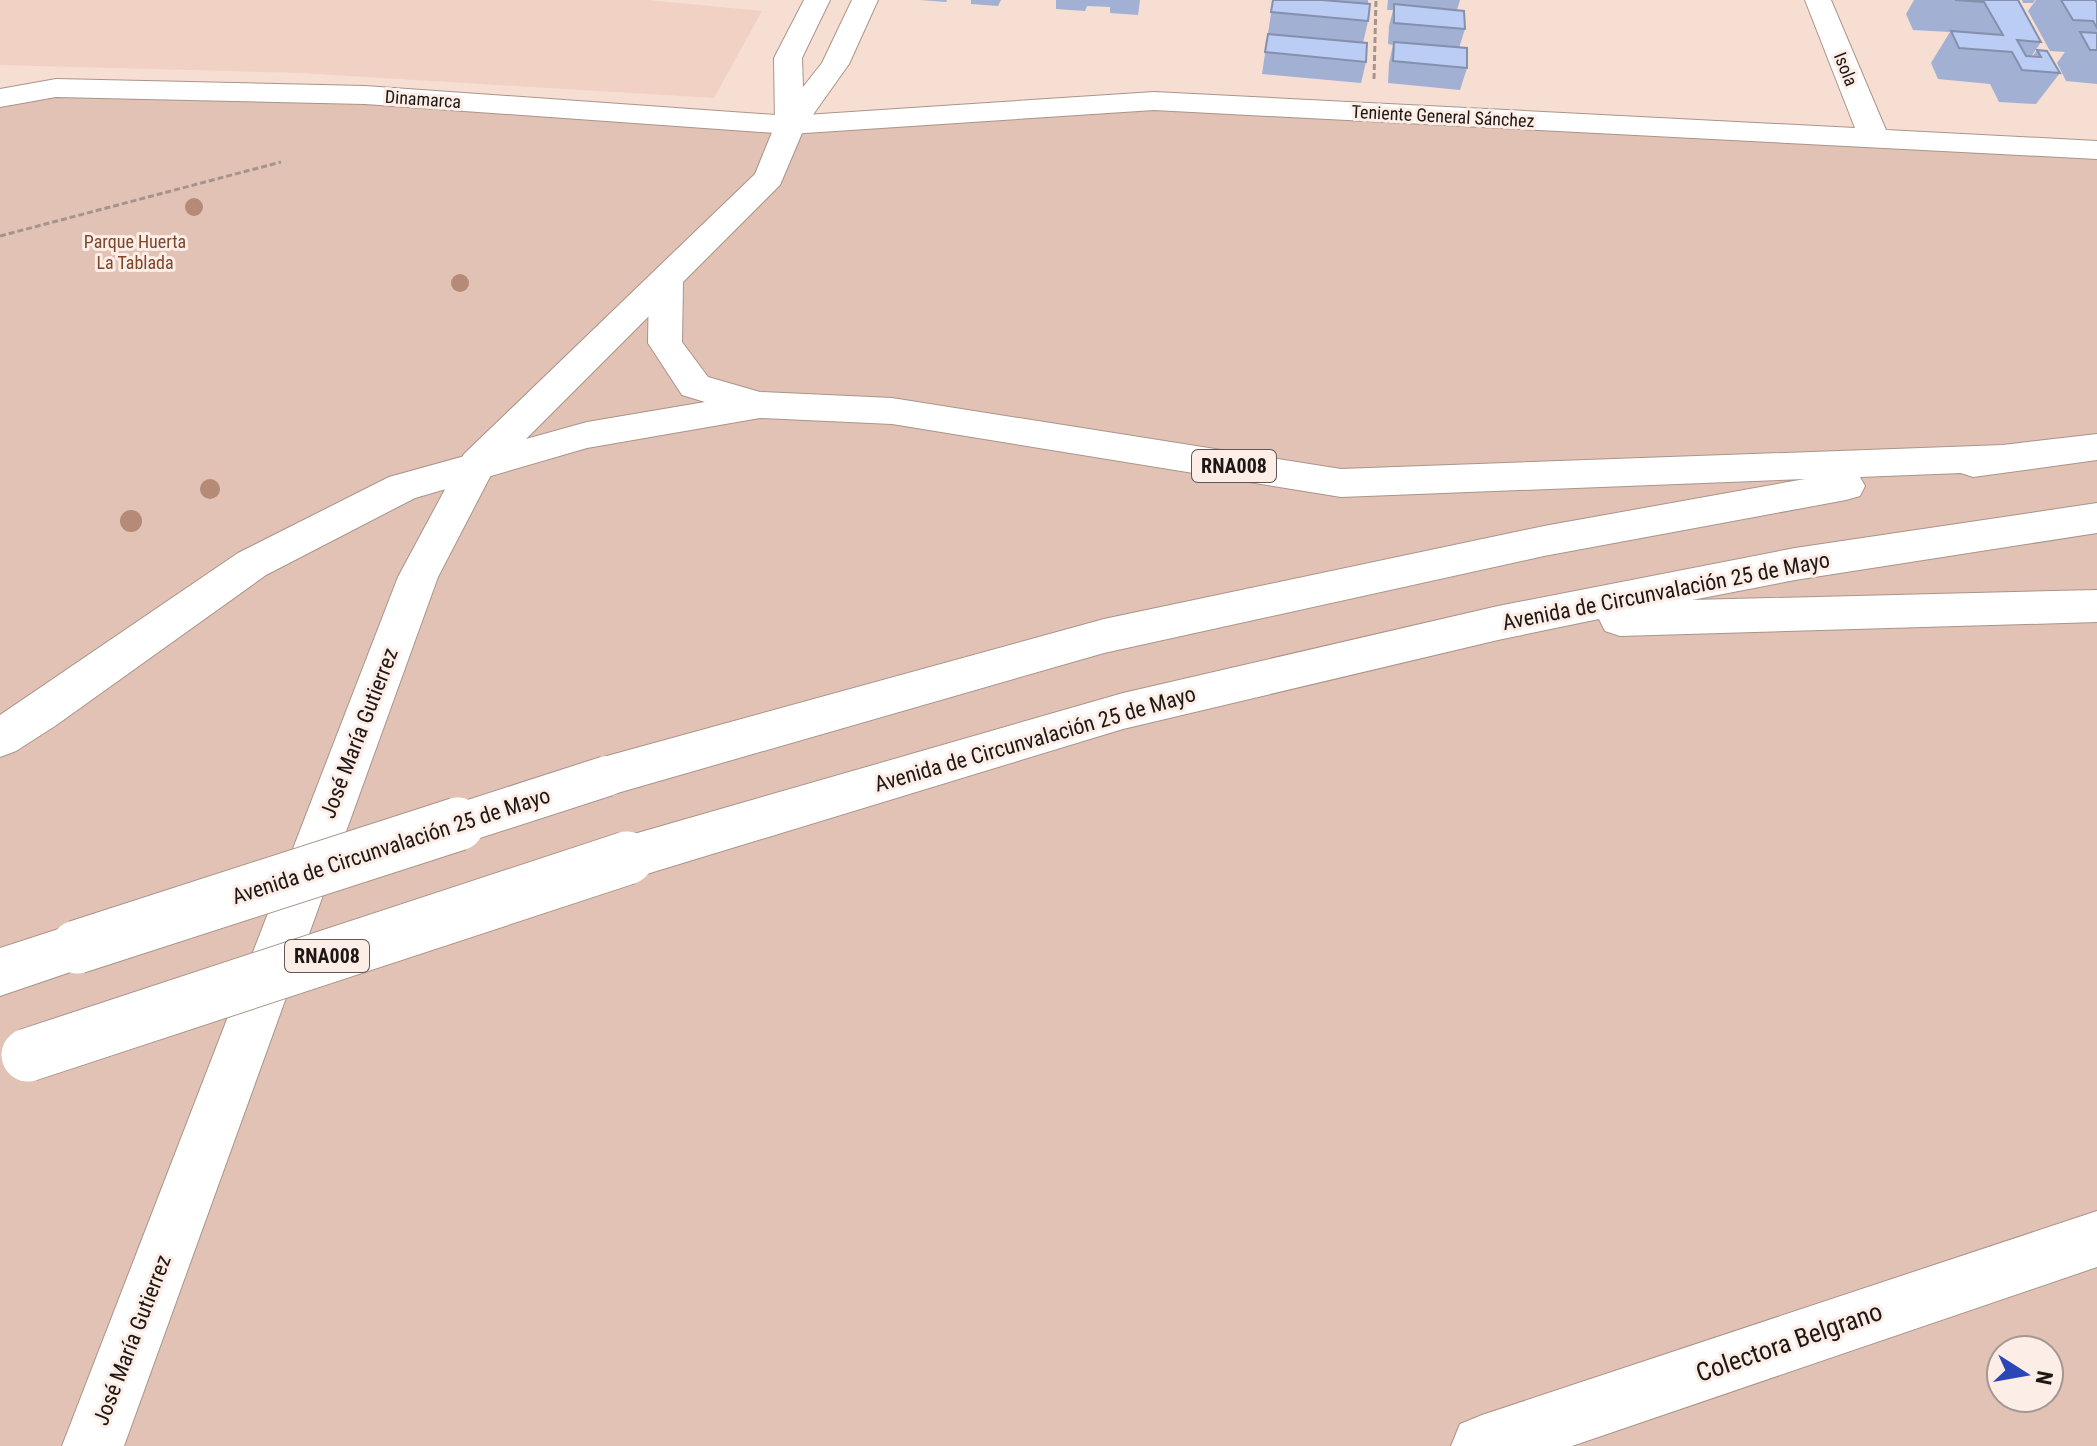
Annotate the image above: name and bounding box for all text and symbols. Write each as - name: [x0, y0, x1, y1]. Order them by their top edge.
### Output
- street label: Isola: [1830, 49, 1862, 89]
- street label: Dinamarca: [384, 86, 462, 112]
- street label: Teniente General Sánchez: [1351, 101, 1535, 131]
- park label: Parque Huerta La Tablada: [84, 231, 186, 273]
- road number: RNA008: [1192, 450, 1276, 482]
- street label: Avenida de Circunvalación 25 de Mayo: [1500, 547, 1832, 635]
- street label: José María Gutierrez: [315, 644, 403, 822]
- street label: Avenida de Circunvalación 25 de Mayo: [871, 681, 1199, 797]
- street label: Avenida de Circunvalación 25 de Mayo: [229, 783, 553, 909]
- road number: RNA008: [285, 940, 369, 972]
- street label: José María Gutierrez: [88, 1251, 176, 1429]
- street label: Colectora Belgrano: [1692, 1296, 1886, 1388]
- north arrow: [1985, 1334, 2065, 1414]
- text: N: [2031, 1369, 2058, 1387]

